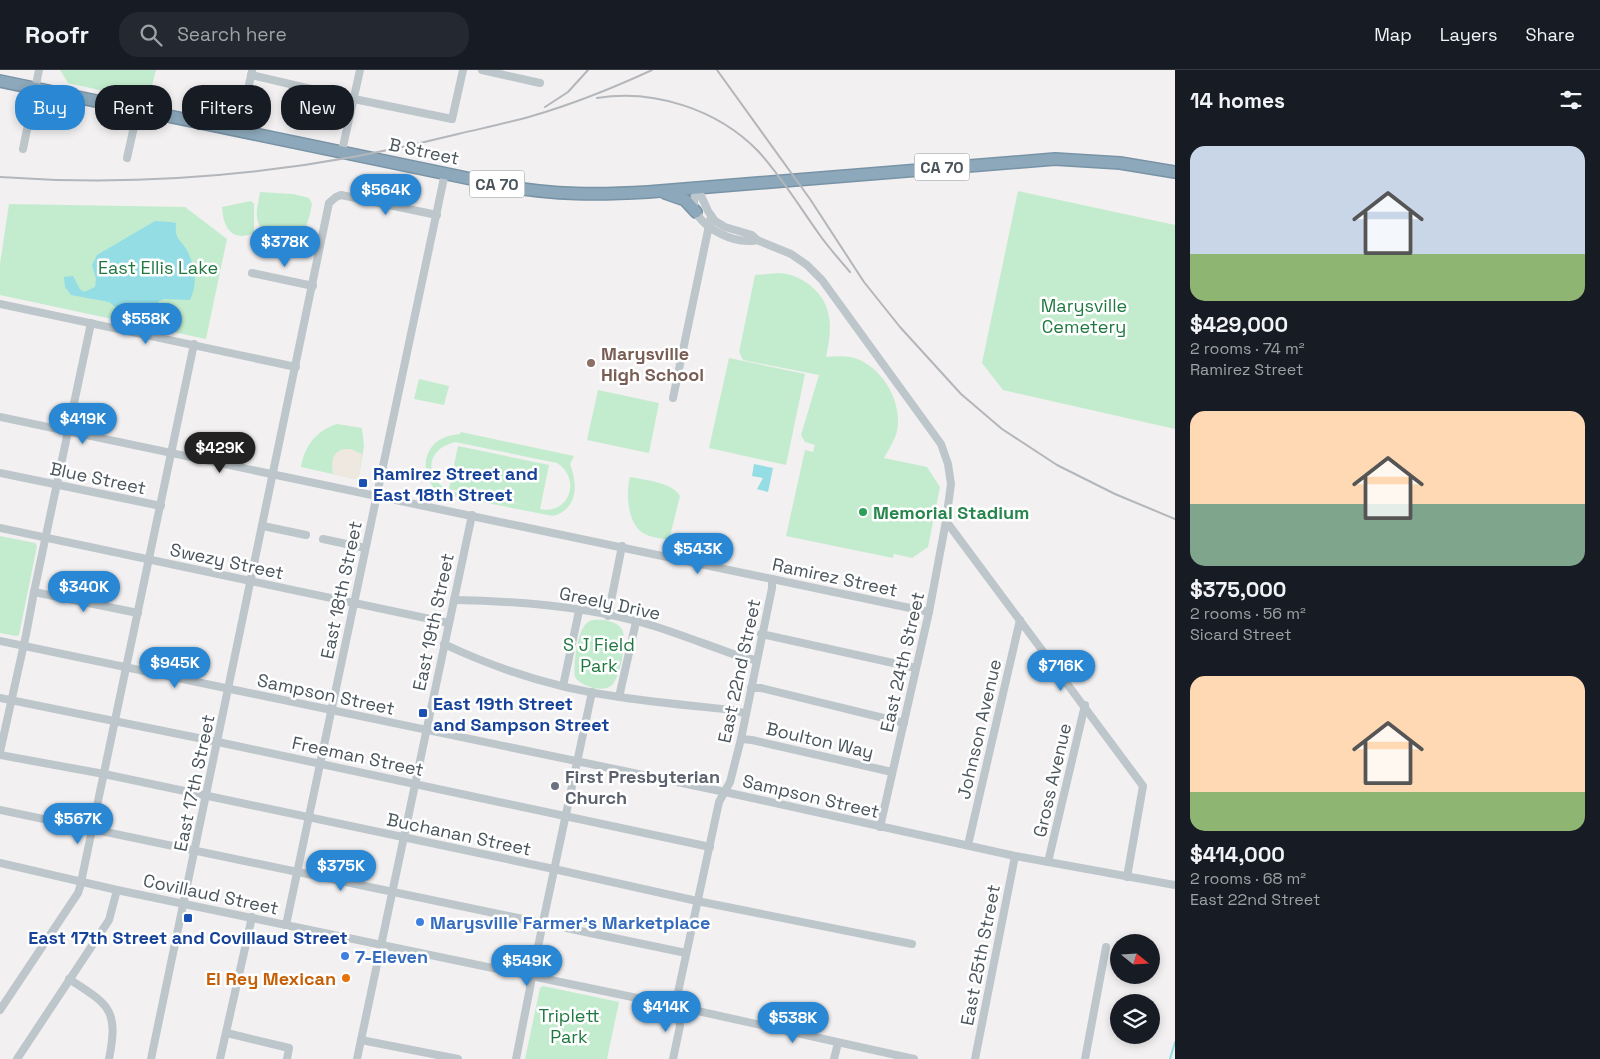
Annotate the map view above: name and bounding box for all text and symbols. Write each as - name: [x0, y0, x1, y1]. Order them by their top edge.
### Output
- search box: [119, 12, 469, 57]
- text: Roofr: [25, 19, 89, 50]
- icon: search: [137, 21, 165, 49]
- text: Search here: [177, 22, 287, 47]
- text: Map: [1374, 23, 1412, 46]
- text: Layers: [1440, 23, 1497, 46]
- text: Share: [1525, 23, 1575, 46]
- chip: Buy: [15, 85, 85, 130]
- chip: Rent: [95, 85, 172, 130]
- chip: Filters: [182, 85, 271, 130]
- chip: New: [281, 85, 354, 130]
- icon: filters: [1557, 86, 1585, 114]
- text: 14 homes: [1190, 87, 1285, 114]
- street label: B Street: [387, 132, 461, 170]
- road number: CA 70: [914, 154, 970, 180]
- road number: CA 70: [470, 170, 524, 198]
- pin: $564K: [351, 174, 421, 216]
- icon: home: [1343, 178, 1433, 268]
- text: $564K: [361, 179, 411, 200]
- pin: $378K: [250, 226, 320, 268]
- text: $378K: [261, 231, 309, 252]
- park label: East Ellis Lake: [98, 256, 218, 279]
- park label: Marysville Cemetery: [1041, 294, 1127, 338]
- pin: $558K: [111, 302, 181, 345]
- text: $558K: [122, 308, 170, 329]
- text: $429,000: [1190, 311, 1288, 338]
- text: 2 rooms · 74 m²: [1190, 338, 1305, 359]
- place label: Marysville High School: [601, 342, 704, 386]
- marker: Marysville High School: [585, 357, 597, 369]
- text: Ramirez Street: [1190, 359, 1303, 380]
- pin: $419K: [48, 402, 118, 445]
- text: $419K: [60, 408, 106, 429]
- pin: $429K: [185, 432, 255, 474]
- text: $429K: [195, 437, 245, 458]
- icon: home: [1343, 443, 1433, 533]
- street label: Blue Street: [48, 457, 148, 499]
- place label: Ramirez Street and East 18th Street: [373, 462, 538, 506]
- marker: Ramirez Street and East 18th Street: [357, 477, 369, 489]
- place label: Memorial Stadium: [873, 501, 1029, 524]
- marker: Memorial Stadium: [857, 506, 869, 518]
- street label: East 18th Street: [315, 519, 367, 661]
- pin: $543K: [663, 532, 733, 575]
- street label: Swezy Street: [168, 538, 286, 584]
- text: $543K: [673, 538, 723, 559]
- street label: East 19th Street: [407, 551, 459, 693]
- street label: Ramirez Street: [770, 553, 900, 601]
- pin: $340K: [49, 570, 119, 613]
- text: $340K: [59, 576, 109, 597]
- text: $375,000: [1190, 576, 1286, 603]
- street label: Greely Drive: [557, 581, 663, 625]
- street label: East 24th Street: [875, 590, 929, 734]
- street label: East 22nd Street: [713, 597, 765, 745]
- text: 2 rooms · 56 m²: [1190, 603, 1306, 624]
- text: Sicard Street: [1190, 624, 1292, 645]
- park label: S J Field Park: [563, 633, 635, 677]
- pin: $945K: [140, 646, 210, 689]
- pin: $716K: [1026, 650, 1096, 692]
- text: $945K: [150, 652, 200, 673]
- text: $716K: [1038, 655, 1084, 676]
- street label: Johnson Avenue: [952, 657, 1006, 801]
- street label: Sampson Street: [255, 668, 397, 720]
- place label: East 19th Street and Sampson Street: [433, 692, 609, 736]
- marker: East 19th Street and Sampson Street: [417, 707, 429, 719]
- icon: home: [1343, 708, 1433, 798]
- street label: East 17th Street: [168, 713, 220, 853]
- street label: Boulton Way: [764, 716, 876, 764]
- street label: Gross Avenue: [1028, 721, 1076, 839]
- street label: Freeman Street: [290, 731, 426, 781]
- place label: First Presbyterian Church: [565, 765, 720, 809]
- street label: Sampson Street: [740, 769, 882, 823]
- marker: First Presbyterian Church: [549, 780, 561, 792]
- pin: $567K: [43, 802, 113, 845]
- street label: Buchanan Street: [385, 807, 533, 861]
- text: $567K: [54, 808, 102, 829]
- text: $414,000: [1190, 841, 1285, 868]
- pin: $375K: [306, 850, 376, 892]
- text: $375K: [317, 855, 365, 876]
- street label: Covillaud Street: [141, 868, 281, 920]
- text: 2 rooms · 68 m²: [1190, 868, 1306, 889]
- street label: East 25th Street: [955, 883, 1005, 1027]
- text: East 22nd Street: [1190, 889, 1320, 910]
- place label: Marysville Farmer's Marketplace: [430, 911, 711, 934]
- marker: East 17th Street and Covillaud Street: [182, 912, 194, 924]
- marker: Marysville Farmer's Marketplace: [414, 916, 426, 928]
- place label: East 17th Street and Covillaud Street: [28, 926, 348, 949]
- north arrow: [1110, 934, 1160, 984]
- map controls: [1110, 934, 1160, 1044]
- pin: $549K: [492, 944, 562, 987]
- place label: 7-Eleven: [355, 945, 428, 968]
- marker: 7-Eleven: [339, 950, 351, 962]
- text: $549K: [502, 950, 552, 971]
- place label: El Rey Mexican: [206, 967, 336, 990]
- marker: El Rey Mexican: [340, 972, 352, 984]
- pin: $414K: [631, 990, 701, 1033]
- button: layers: [1110, 994, 1160, 1044]
- text: $414K: [643, 996, 689, 1017]
- pin: $538K: [758, 1002, 828, 1044]
- park label: Triplett Park: [538, 1004, 600, 1048]
- text: $538K: [769, 1007, 817, 1028]

